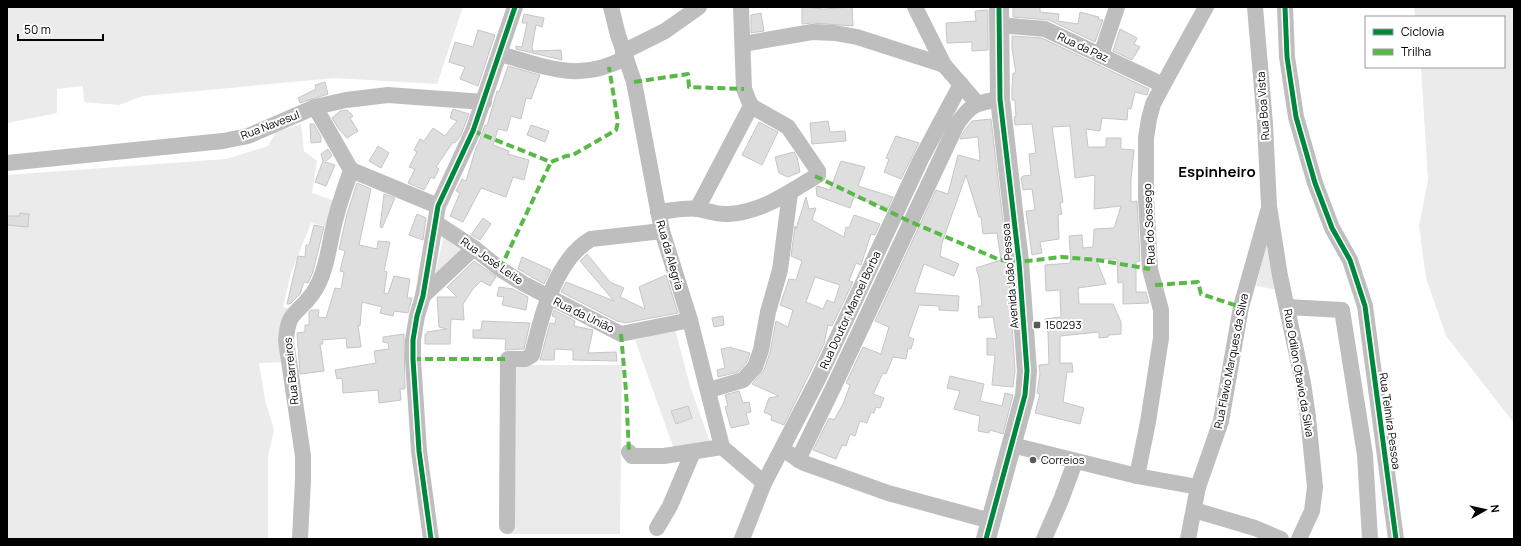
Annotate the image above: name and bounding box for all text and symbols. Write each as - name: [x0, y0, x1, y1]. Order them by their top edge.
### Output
- scale bar: [18, 16, 103, 42]
- legend: [1365, 16, 1505, 68]
- text: 50 m: [24, 21, 51, 38]
- text: Ciclovia: [1401, 23, 1444, 40]
- street label: Rua da Paz: [1055, 28, 1111, 65]
- text: Trilha: [1401, 43, 1431, 60]
- street label: Rua Boa Vista: [1253, 71, 1272, 141]
- street label: Rua Navesul: [238, 106, 301, 143]
- district label: Espinheiro: [1178, 161, 1256, 182]
- street label: Rua do Sossego: [1139, 183, 1158, 265]
- street label: Rua da Alegria: [653, 218, 688, 291]
- street label: Avenida João Pessoa: [997, 223, 1022, 329]
- street label: Rua José Leite: [458, 234, 527, 288]
- street label: Rua Doutor Manoel Borba: [816, 248, 883, 371]
- street label: Rua Flavio Marques da Silva: [1210, 292, 1251, 430]
- street label: Rua da União: [551, 293, 618, 336]
- street label: Rua Odilon Otavio da Silva: [1281, 308, 1318, 438]
- place label: 150293: [1045, 317, 1082, 332]
- marker: 150293: [1032, 320, 1042, 330]
- street label: Rua Barreiros: [279, 336, 301, 405]
- street label: Rua Telmira Pessoa: [1376, 372, 1405, 470]
- place label: Correios: [1041, 452, 1085, 467]
- marker: Correios: [1028, 455, 1038, 465]
- north arrow: [1465, 490, 1505, 530]
- text: N: [1487, 504, 1503, 514]

